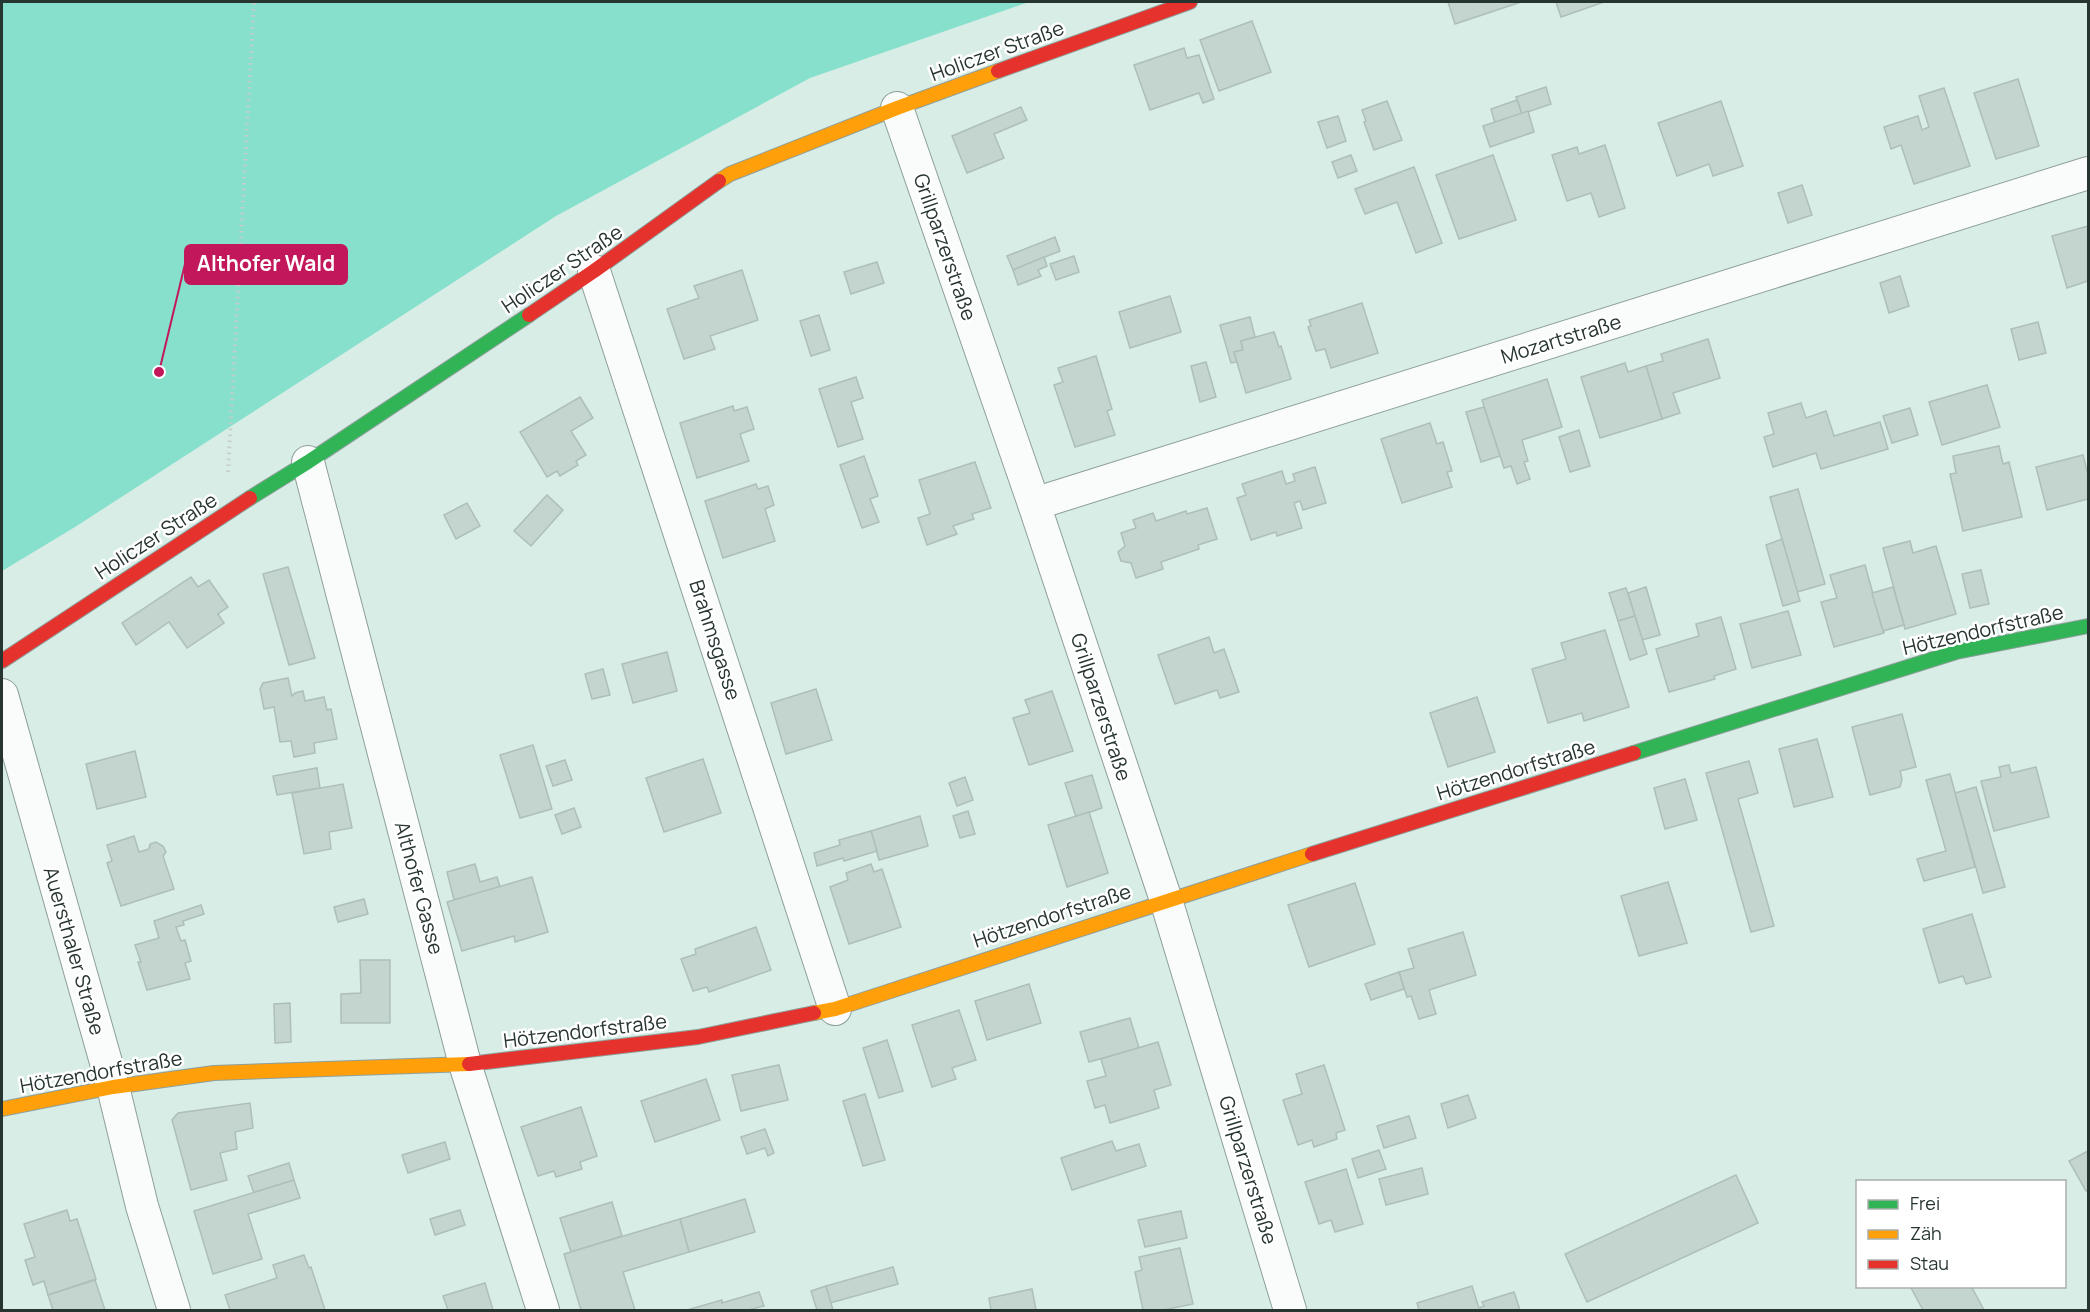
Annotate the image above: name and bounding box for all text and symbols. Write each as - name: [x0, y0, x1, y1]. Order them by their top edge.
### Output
- street label: Holiczer Straße: [926, 14, 1067, 87]
- street label: Grillparzerstraße: [908, 170, 983, 324]
- street label: Holiczer Straße: [496, 218, 628, 319]
- callout: Althofer Wald: [185, 245, 347, 284]
- text: Althofer Wald: [197, 249, 335, 277]
- street label: Mozartstraße: [1497, 307, 1624, 370]
- street label: Holiczer Straße: [89, 486, 222, 585]
- street label: Brahmsgasse: [683, 576, 748, 704]
- street label: Hötzendorfstraße: [1900, 598, 2066, 661]
- street label: Grillparzerstraße: [1065, 630, 1138, 784]
- street label: Hötzendorfstraße: [1433, 733, 1599, 806]
- street label: Althofer Gasse: [389, 818, 450, 957]
- street label: Auersthaler Straße: [38, 863, 111, 1038]
- street label: Hötzendorfstraße: [969, 877, 1134, 954]
- street label: Hötzendorfstraße: [502, 1007, 668, 1054]
- street label: Hötzendorfstraße: [18, 1044, 184, 1099]
- street label: Grillparzerstraße: [1213, 1092, 1284, 1247]
- legend: [1856, 1180, 2066, 1288]
- text: Frei: [1910, 1191, 1940, 1215]
- text: Zäh: [1910, 1221, 1942, 1245]
- text: Stau: [1910, 1251, 1949, 1275]

